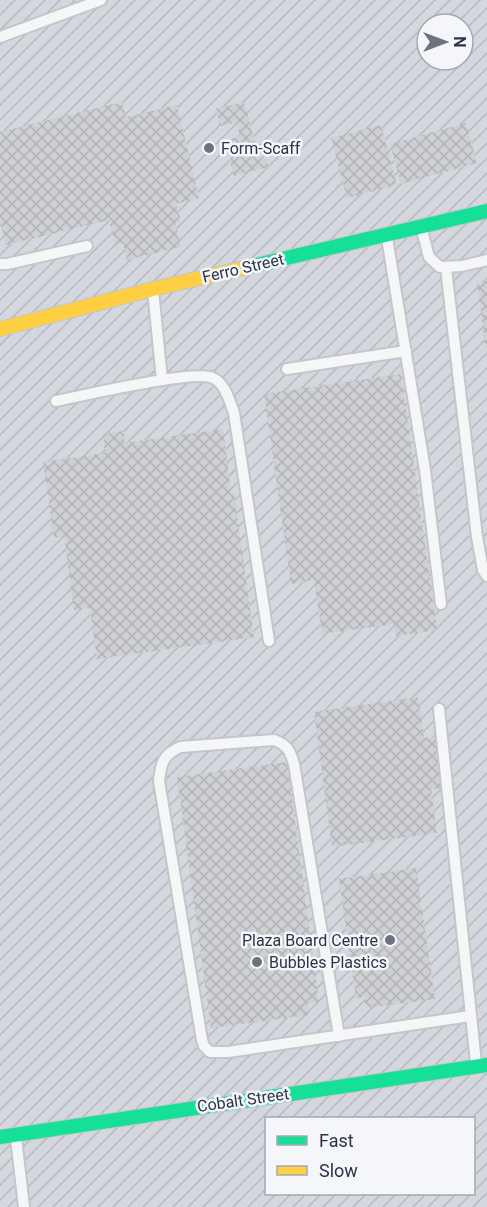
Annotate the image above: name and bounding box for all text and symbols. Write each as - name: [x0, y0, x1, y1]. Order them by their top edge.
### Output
- north arrow: [415, 12, 475, 72]
- text: N: [450, 36, 469, 48]
- place label: Form-Scaff: [221, 139, 301, 158]
- marker: Form-Scaff: [202, 141, 216, 155]
- street label: Ferro Street: [200, 249, 286, 287]
- place label: Plaza Board Centre: [242, 931, 378, 950]
- marker: Plaza Board Centre: [383, 933, 397, 947]
- place label: Bubbles Plastics: [269, 953, 387, 972]
- marker: Bubbles Plastics: [250, 955, 264, 969]
- street label: Cobalt Street: [196, 1084, 290, 1116]
- legend: [265, 1117, 475, 1195]
- text: Fast: [319, 1130, 354, 1151]
- text: Slow: [319, 1160, 358, 1181]

